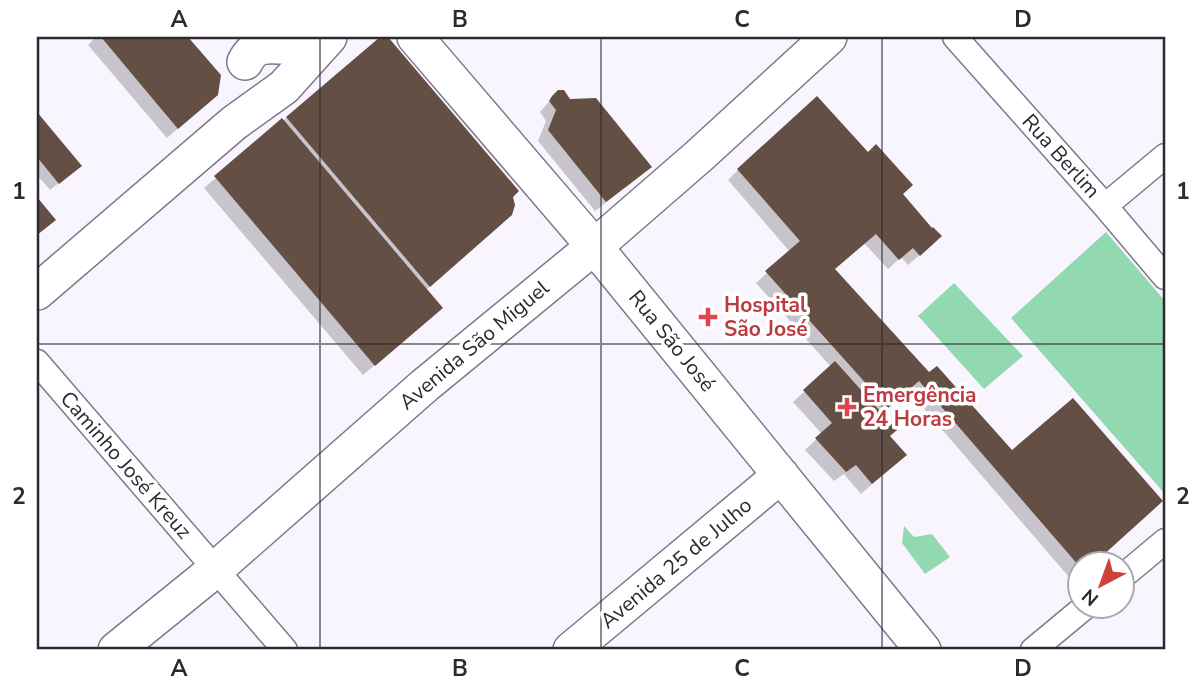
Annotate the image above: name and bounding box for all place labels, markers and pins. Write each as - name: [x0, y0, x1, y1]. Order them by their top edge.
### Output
- place label: Hospital São José: [724, 291, 808, 343]
- marker: Hospital São José: [698, 307, 718, 327]
- place label: Emergência 24 Horas: [863, 381, 977, 433]
- marker: Emergência 24 Horas: [837, 397, 857, 417]

